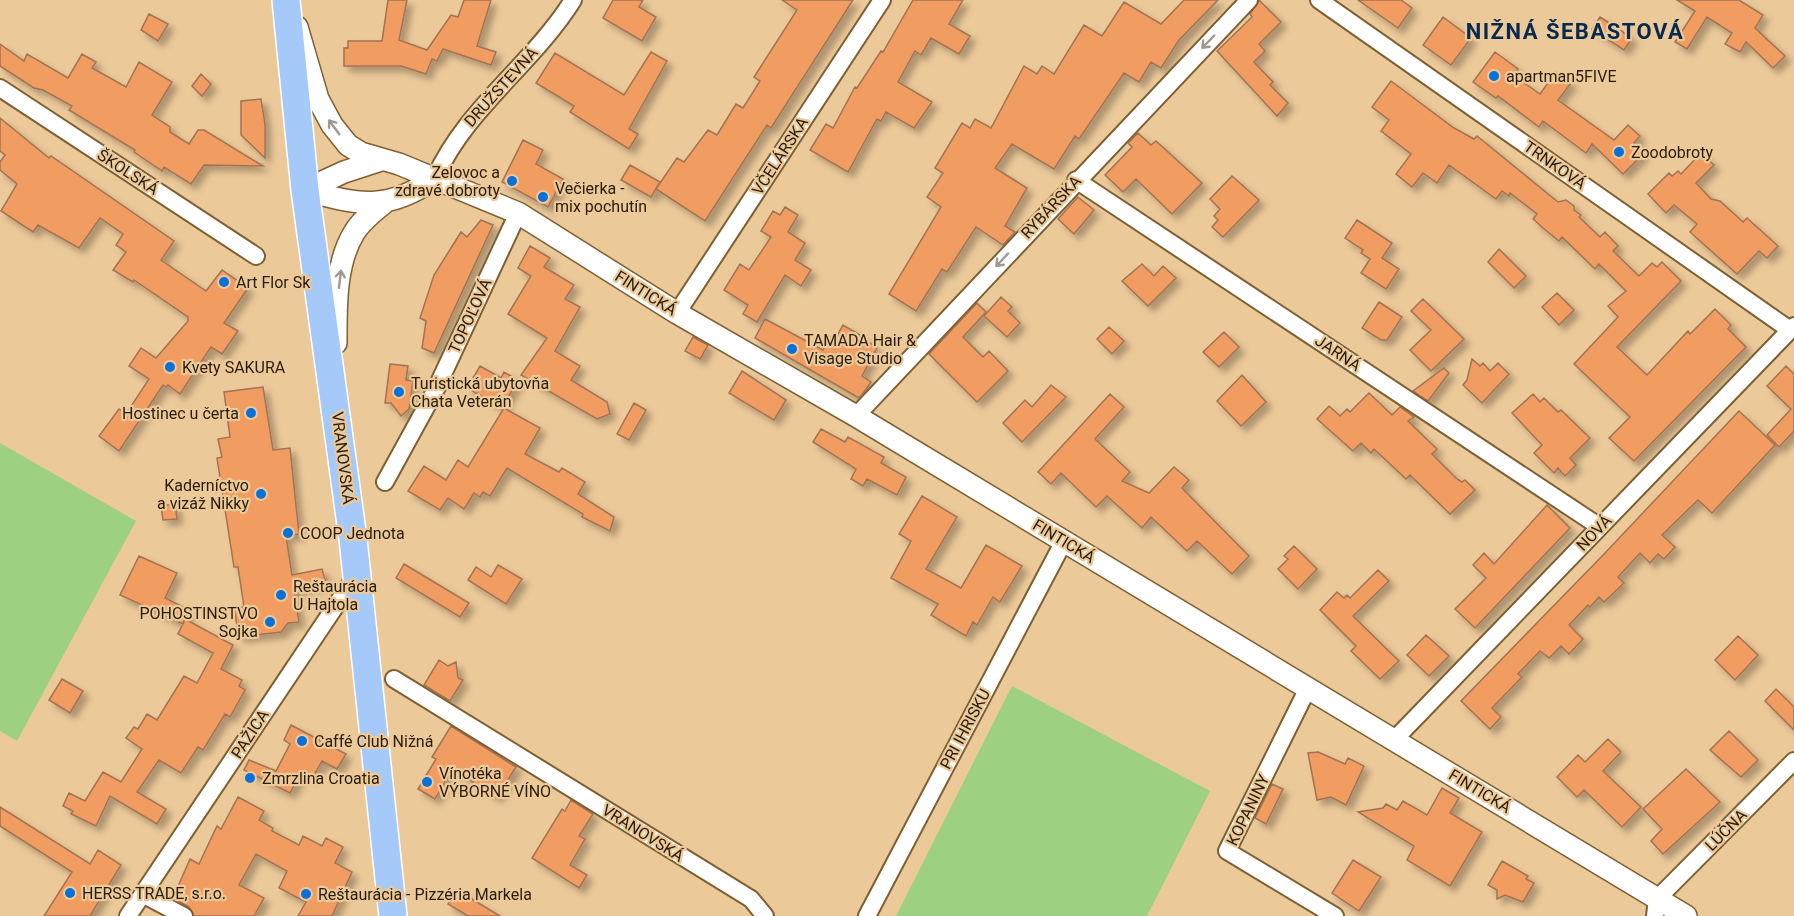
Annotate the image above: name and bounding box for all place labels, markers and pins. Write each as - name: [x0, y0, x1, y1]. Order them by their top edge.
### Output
- place label: apartman5FIVE: [1506, 67, 1616, 86]
- marker: apartman5FIVE: [1487, 69, 1501, 83]
- place label: Zoodobroty: [1631, 143, 1713, 162]
- marker: Zoodobroty: [1612, 145, 1626, 159]
- place label: Zelovoc a zdravé dobroty: [395, 163, 500, 200]
- marker: Zelovoc a zdravé dobroty: [505, 174, 519, 188]
- place label: Večierka - mix pochutín: [555, 179, 647, 216]
- marker: Večierka - mix pochutín: [536, 190, 550, 204]
- place label: Art Flor Sk: [236, 273, 311, 292]
- marker: Art Flor Sk: [217, 275, 231, 289]
- place label: TAMADA Hair & Visage Studio: [804, 331, 916, 368]
- marker: TAMADA Hair & Visage Studio: [785, 342, 799, 356]
- place label: Kvety SAKURA: [182, 358, 286, 377]
- marker: Kvety SAKURA: [163, 360, 177, 374]
- place label: Turistická ubytovňa Chata Veterán: [411, 374, 549, 411]
- marker: Turistická ubytovňa Chata Veterán: [392, 385, 406, 399]
- place label: Hostinec u čerta: [122, 404, 239, 423]
- marker: Hostinec u čerta: [244, 406, 258, 420]
- place label: Kaderníctvo a vizáž Nikky: [157, 476, 249, 513]
- marker: Kaderníctvo a vizáž Nikky: [254, 487, 268, 501]
- place label: COOP Jednota: [300, 524, 405, 543]
- marker: COOP Jednota: [281, 526, 295, 540]
- place label: Reštaurácia U Hajtola: [293, 577, 377, 614]
- marker: Reštaurácia U Hajtola: [274, 588, 288, 602]
- place label: POHOSTINSTVO Sojka: [139, 604, 258, 641]
- marker: POHOSTINSTVO Sojka: [263, 615, 277, 629]
- place label: Caffé Club Nižná: [314, 732, 433, 751]
- marker: Caffé Club Nižná: [295, 734, 309, 748]
- place label: Vínotéka VÝBORNÉ VÍNO: [439, 764, 551, 801]
- place label: Zmrzlina Croatia: [262, 769, 380, 788]
- marker: Zmrzlina Croatia: [243, 771, 257, 785]
- marker: Vínotéka VÝBORNÉ VÍNO: [420, 775, 434, 789]
- place label: HERSS TRADE, s.r.o.: [82, 884, 226, 903]
- place label: Reštaurácia - Pizzéria Markela: [318, 885, 532, 904]
- marker: HERSS TRADE, s.r.o.: [63, 886, 77, 900]
- marker: Reštaurácia - Pizzéria Markela: [299, 887, 313, 901]

